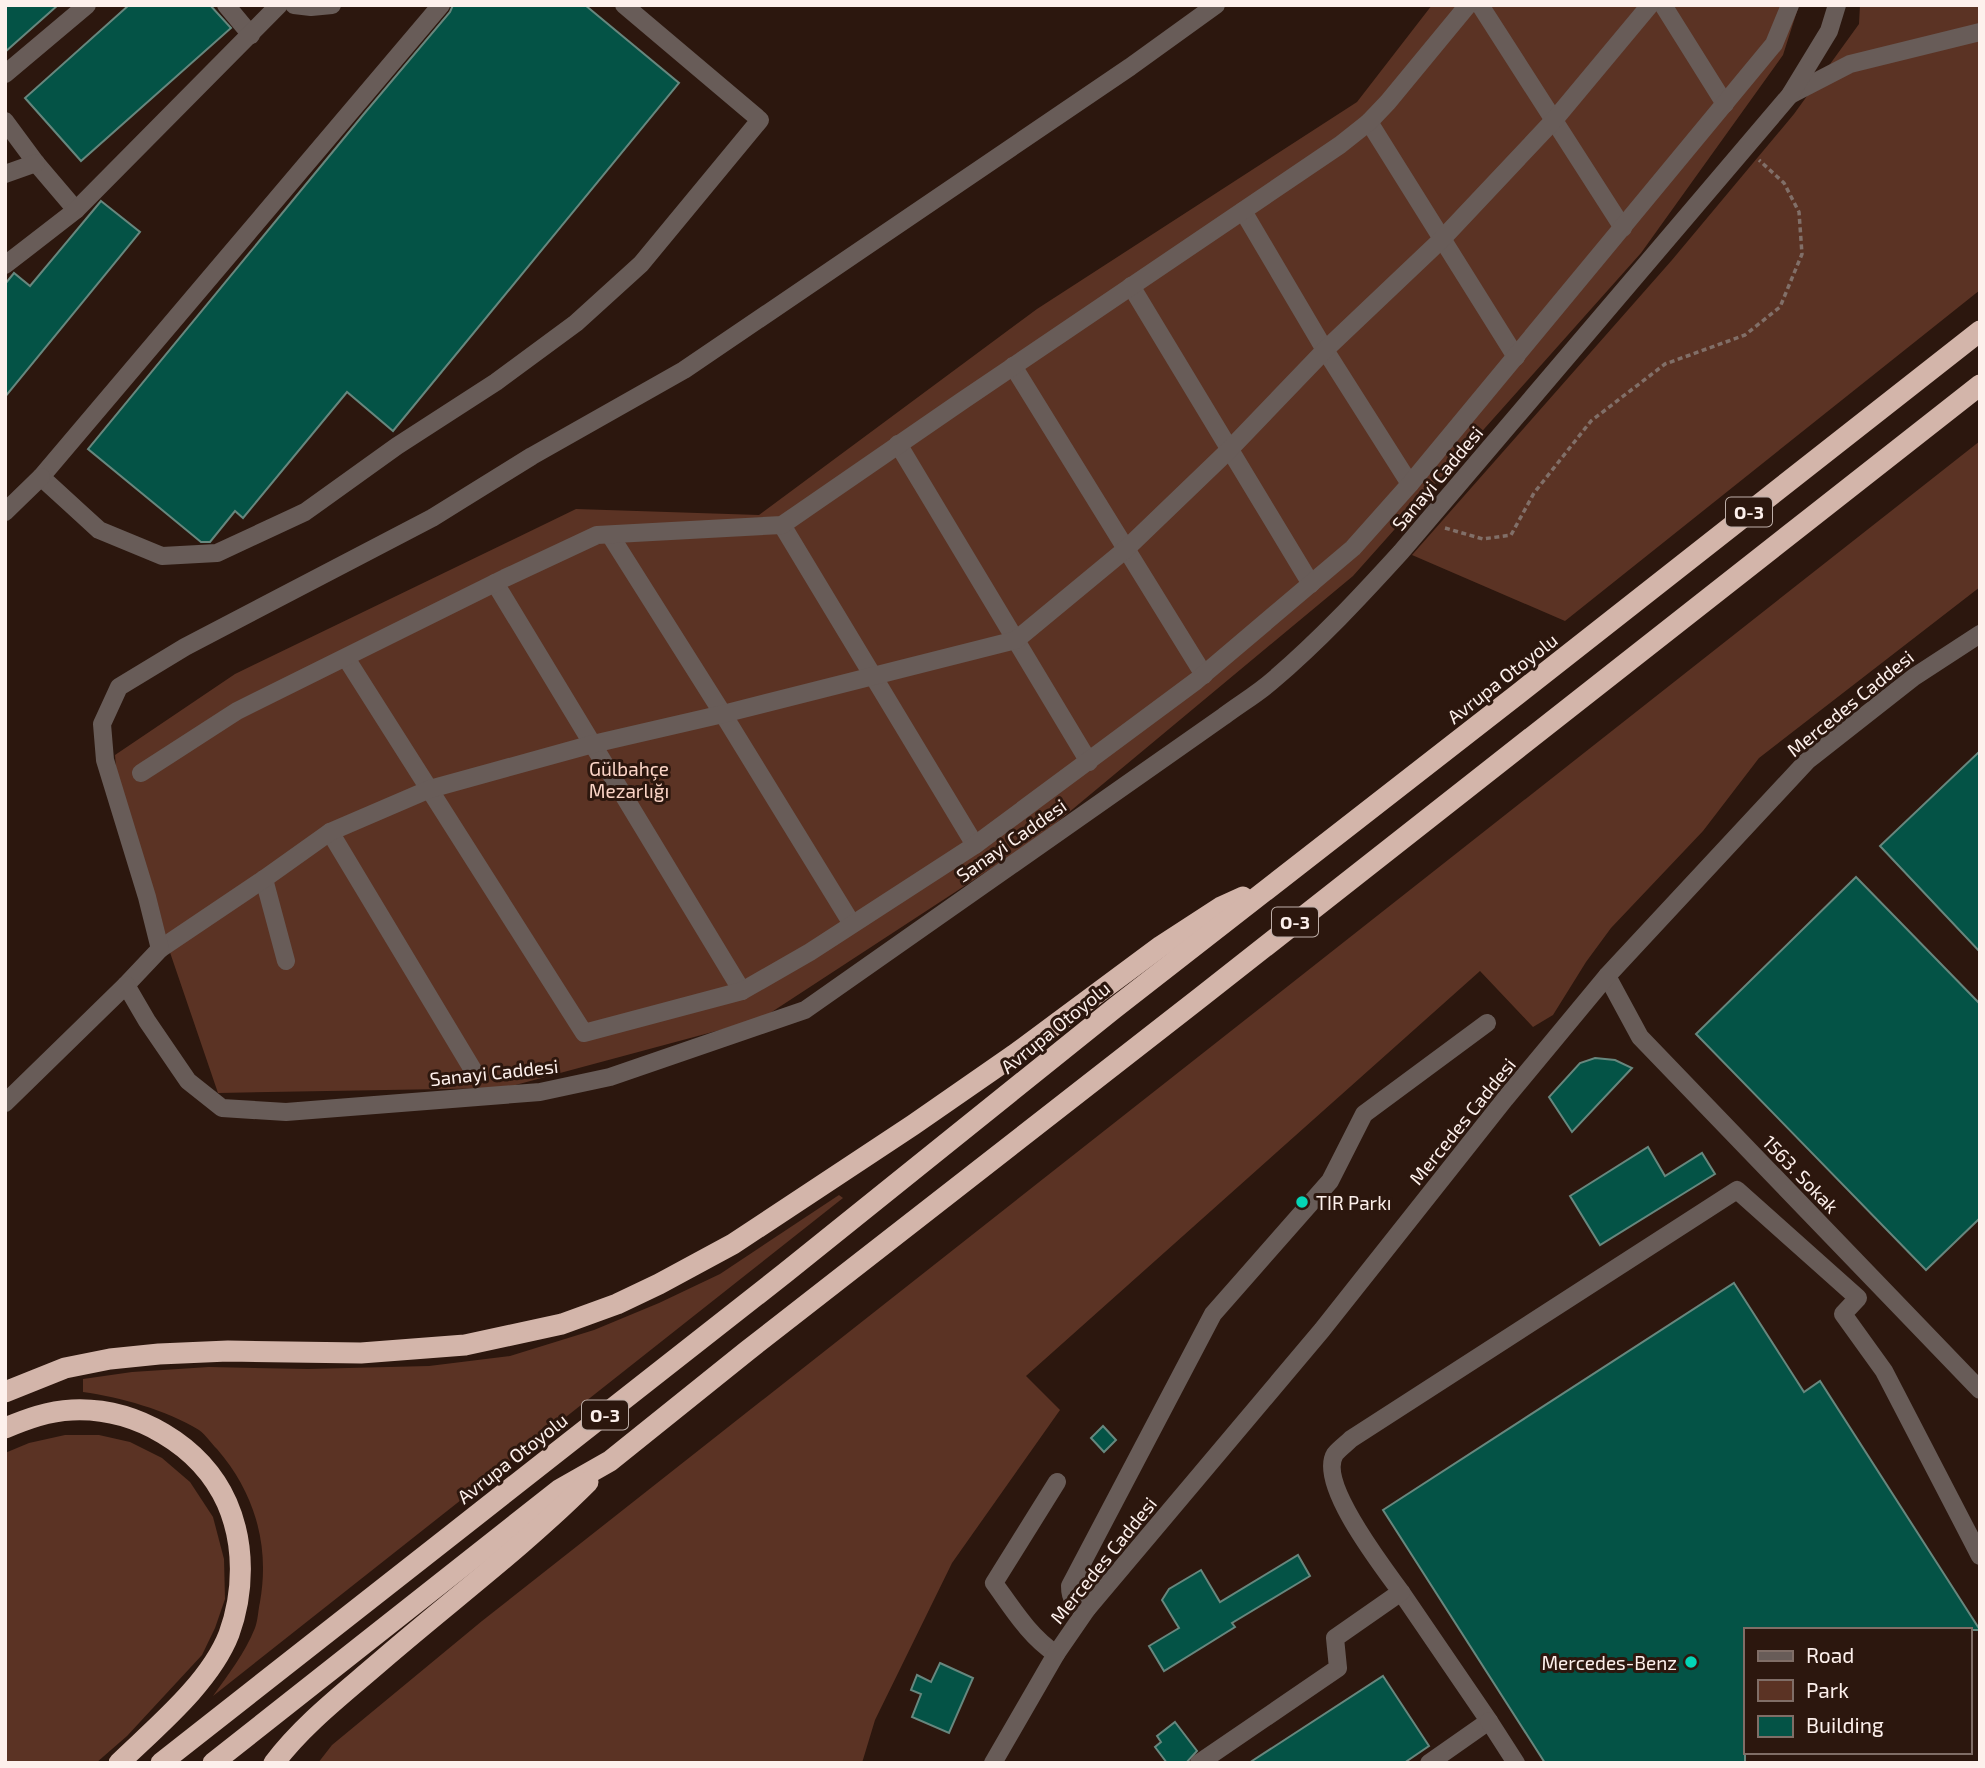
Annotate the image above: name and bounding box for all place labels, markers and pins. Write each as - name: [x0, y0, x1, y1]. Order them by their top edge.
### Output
- place label: TIR Parkı: [1316, 1191, 1392, 1214]
- marker: TIR Parkı: [1294, 1194, 1310, 1210]
- place label: Mercedes-Benz: [1541, 1651, 1677, 1674]
- marker: Mercedes-Benz: [1683, 1654, 1699, 1670]

